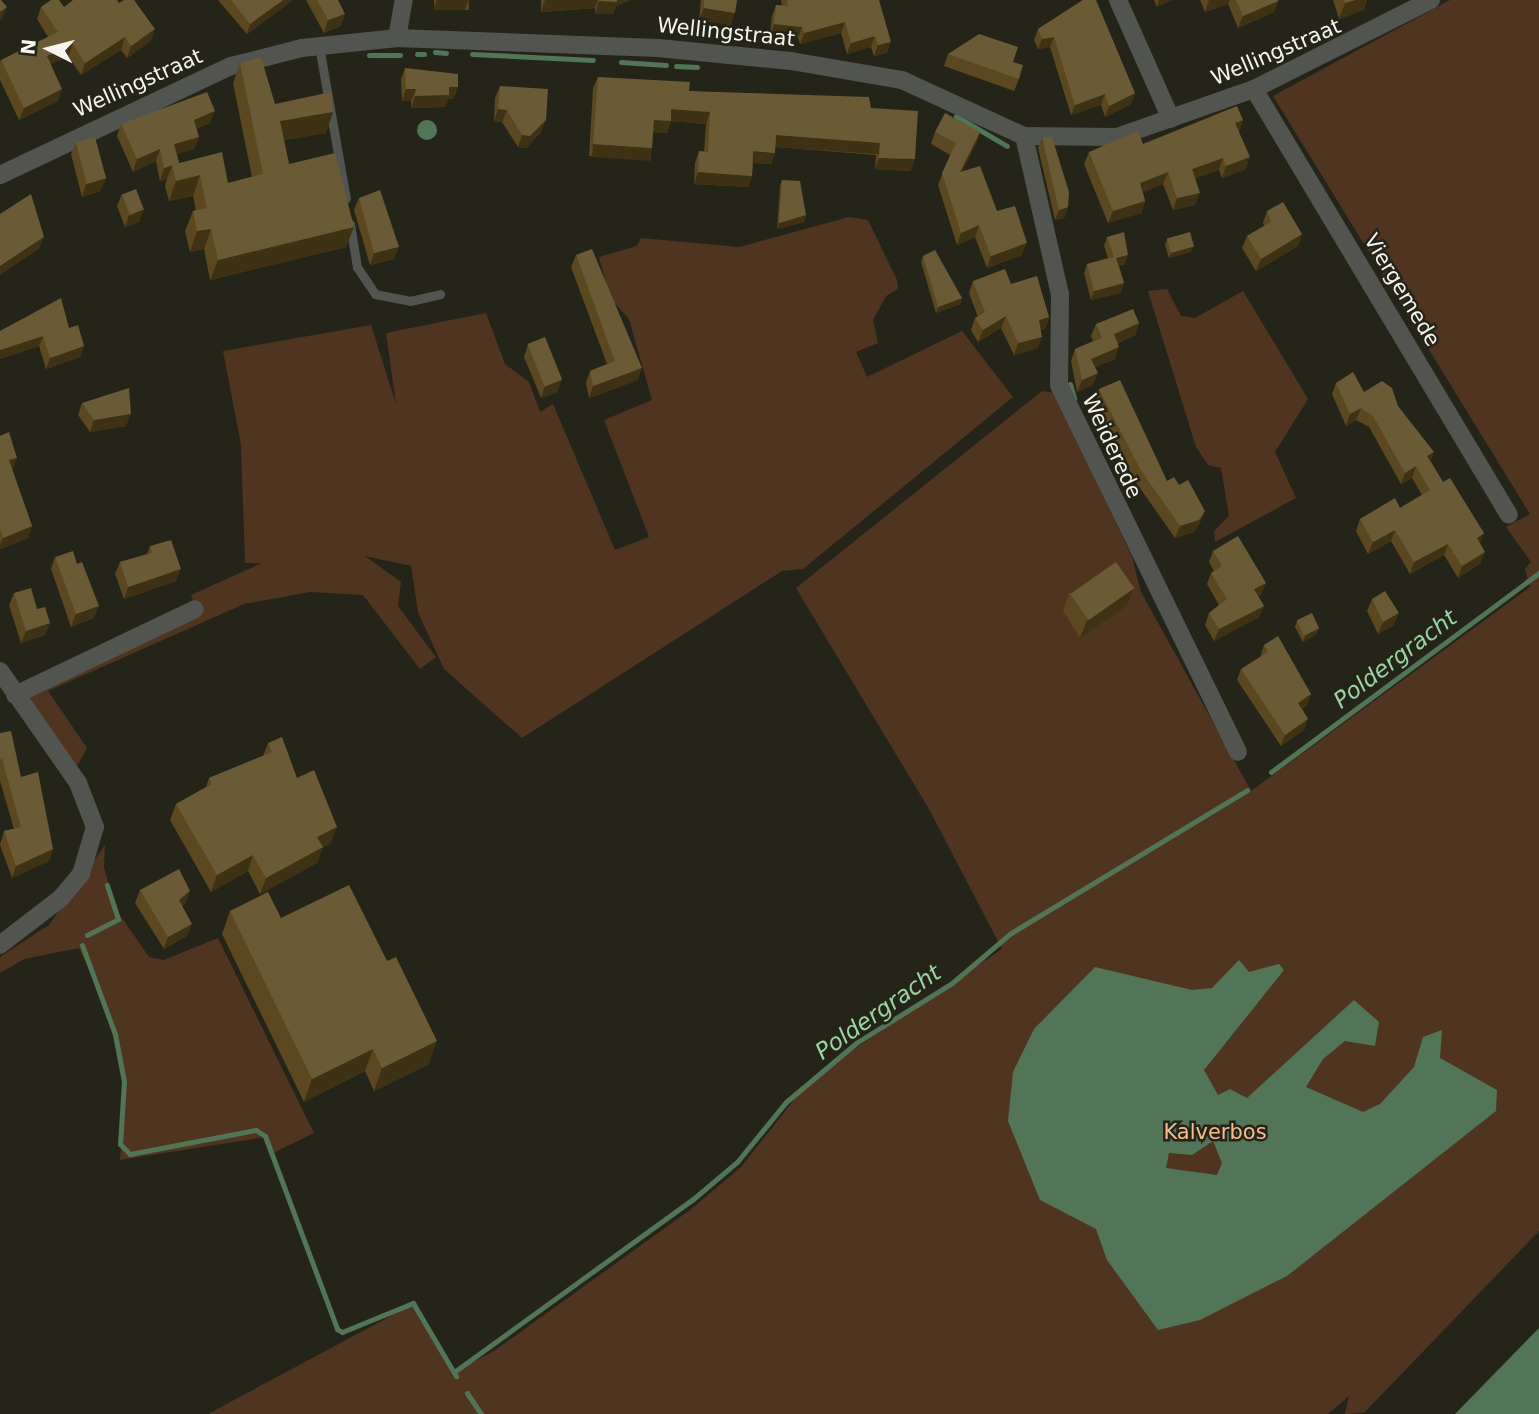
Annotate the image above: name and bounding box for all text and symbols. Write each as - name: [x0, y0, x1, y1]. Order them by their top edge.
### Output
- street label: Wellingstraat: [656, 12, 796, 52]
- street label: Wellingstraat: [1207, 13, 1345, 91]
- north arrow: [14, 14, 84, 84]
- text: N: [16, 38, 40, 56]
- street label: Wellingstraat: [70, 43, 206, 123]
- street label: Viergemede: [1359, 229, 1445, 351]
- street label: Weiderede: [1077, 390, 1147, 502]
- water label: Poldergracht: [1328, 604, 1462, 714]
- water label: Poldergracht: [810, 959, 946, 1065]
- park label: Kalverbos: [1163, 1119, 1267, 1145]

